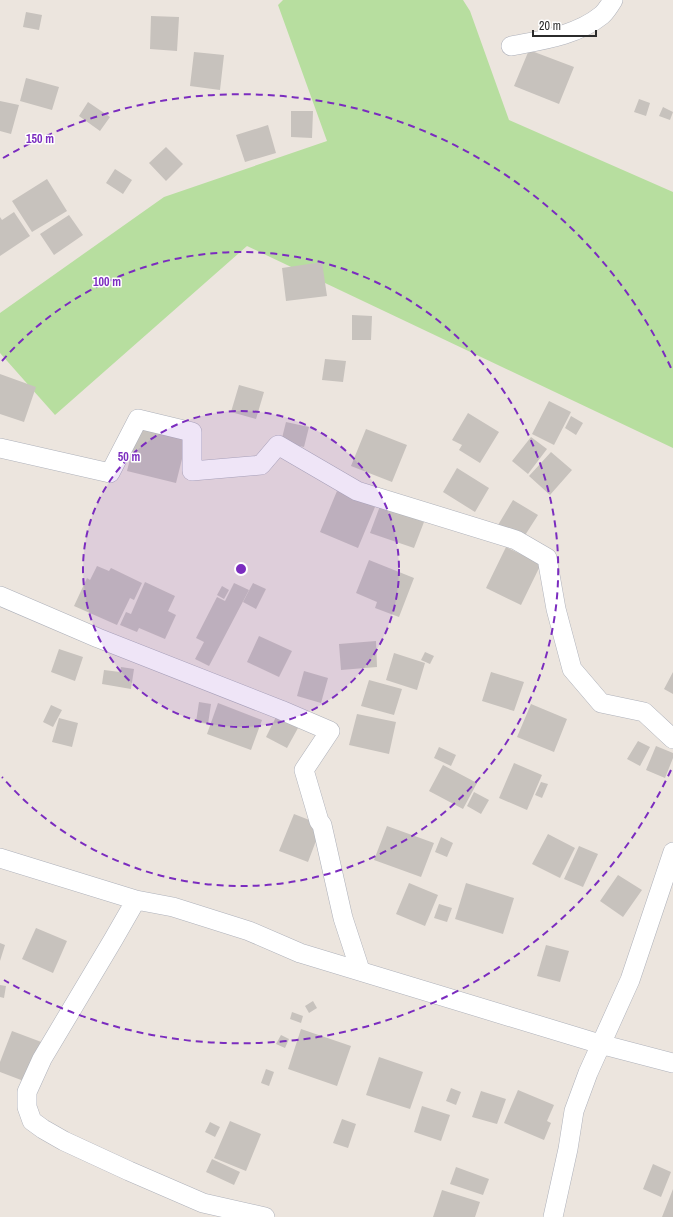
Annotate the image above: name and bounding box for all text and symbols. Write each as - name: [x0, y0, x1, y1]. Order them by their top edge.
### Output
- scale bar: [533, 12, 596, 38]
- text: 20 m: [539, 18, 561, 34]
- text: 150 m: [26, 131, 54, 147]
- text: 100 m: [93, 274, 121, 290]
- text: 50 m: [118, 449, 140, 465]
- centre of rings: [234, 562, 248, 576]

